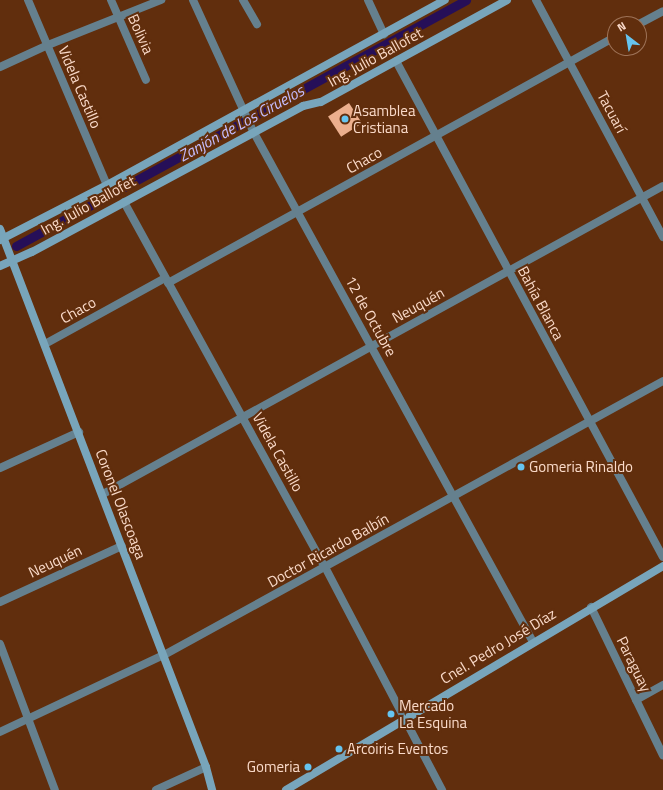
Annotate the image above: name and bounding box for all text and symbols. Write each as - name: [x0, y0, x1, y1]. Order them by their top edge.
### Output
- street label: Bolivia: [124, 11, 158, 57]
- north arrow: [607, 16, 647, 56]
- text: N: [614, 18, 629, 35]
- street label: Ing. Julio Ballofet: [325, 24, 425, 90]
- street label: Videla Castillo: [55, 43, 105, 131]
- water label: Zanjón de Los Ciruelos: [175, 81, 307, 165]
- street label: Tacuarí: [594, 88, 630, 136]
- place label: Asamblea Cristiana: [353, 101, 415, 136]
- marker: Asamblea Cristiana: [340, 114, 350, 124]
- street label: Chaco: [343, 143, 385, 177]
- street label: Ing. Julio Ballofet: [38, 172, 138, 238]
- street label: Bahía Blanca: [514, 263, 568, 343]
- street label: 12 de Octubre: [342, 273, 400, 359]
- street label: Neuquén: [389, 283, 447, 327]
- street label: Chaco: [57, 293, 99, 327]
- street label: Videla Castillo: [249, 409, 307, 495]
- street label: Coronel Olascoaga: [92, 447, 150, 561]
- place label: Gomeria Rinaldo: [529, 458, 633, 476]
- marker: Gomeria Rinaldo: [516, 462, 526, 472]
- street label: Doctor Ricardo Balbín: [264, 509, 392, 591]
- street label: Neuquén: [25, 541, 85, 581]
- street label: Cnel. Pedro José Díaz: [437, 604, 559, 688]
- street label: Paraguay: [613, 633, 655, 695]
- place label: Mercado La Esquina: [399, 696, 467, 731]
- marker: Mercado La Esquina: [386, 709, 396, 719]
- place label: Arcoiris Eventos: [347, 740, 448, 758]
- marker: Arcoiris Eventos: [334, 744, 344, 754]
- place label: Gomeria: [247, 758, 300, 776]
- marker: Gomeria: [303, 762, 313, 772]

